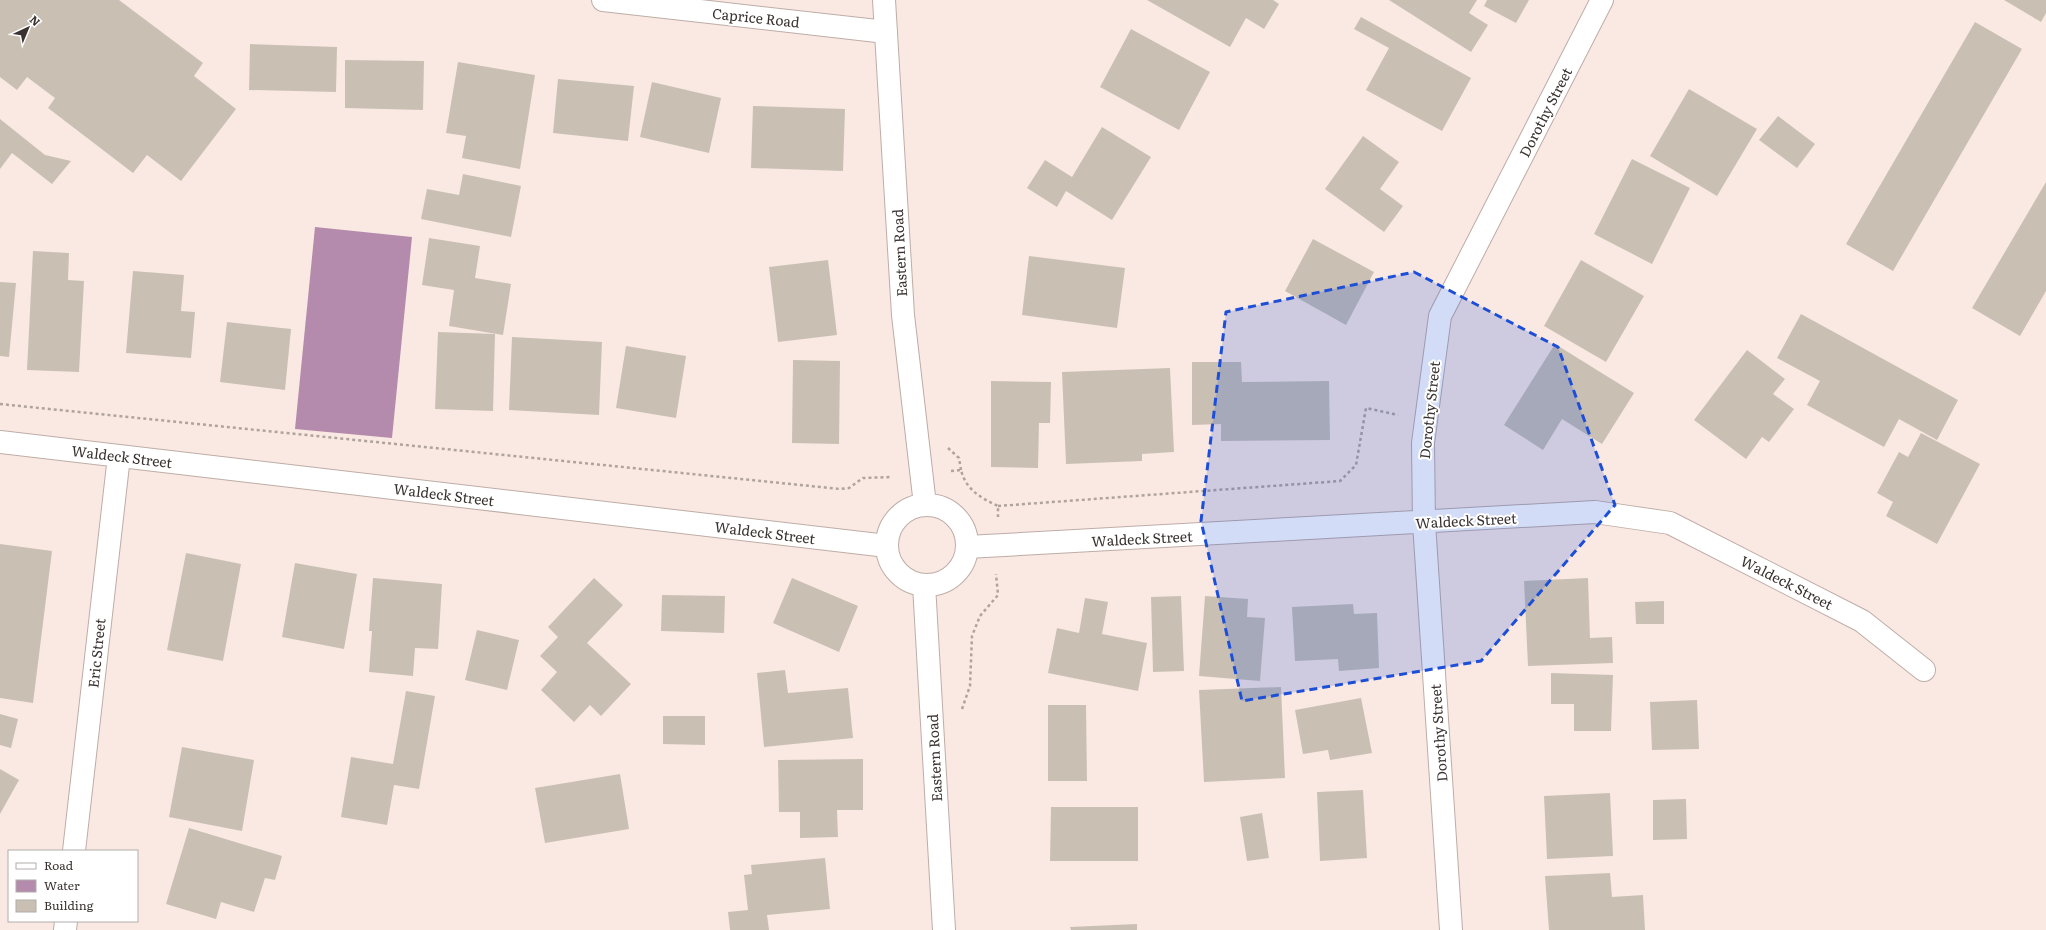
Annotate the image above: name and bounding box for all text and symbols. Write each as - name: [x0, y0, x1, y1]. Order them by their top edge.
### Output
- street label: Caprice Road: [711, 2, 801, 32]
- north arrow: [8, 8, 48, 48]
- text: N: [27, 11, 45, 29]
- street label: Dorothy Street: [1514, 63, 1576, 160]
- street label: Eastern Road: [887, 208, 911, 297]
- street label: Dorothy Street: [1414, 360, 1444, 460]
- street label: Waldeck Street: [71, 440, 174, 472]
- street label: Waldeck Street: [393, 478, 496, 510]
- street label: Waldeck Street: [1415, 507, 1517, 533]
- street label: Waldeck Street: [714, 516, 817, 548]
- street label: Waldeck Street: [1091, 525, 1193, 551]
- street label: Waldeck Street: [1737, 550, 1837, 614]
- street label: Eric Street: [82, 617, 110, 689]
- street label: Dorothy Street: [1425, 683, 1451, 783]
- street label: Eastern Road: [922, 713, 946, 802]
- legend: [8, 850, 138, 922]
- text: Road: [44, 856, 74, 874]
- text: Water: [44, 876, 80, 894]
- text: Building: [44, 896, 94, 914]

